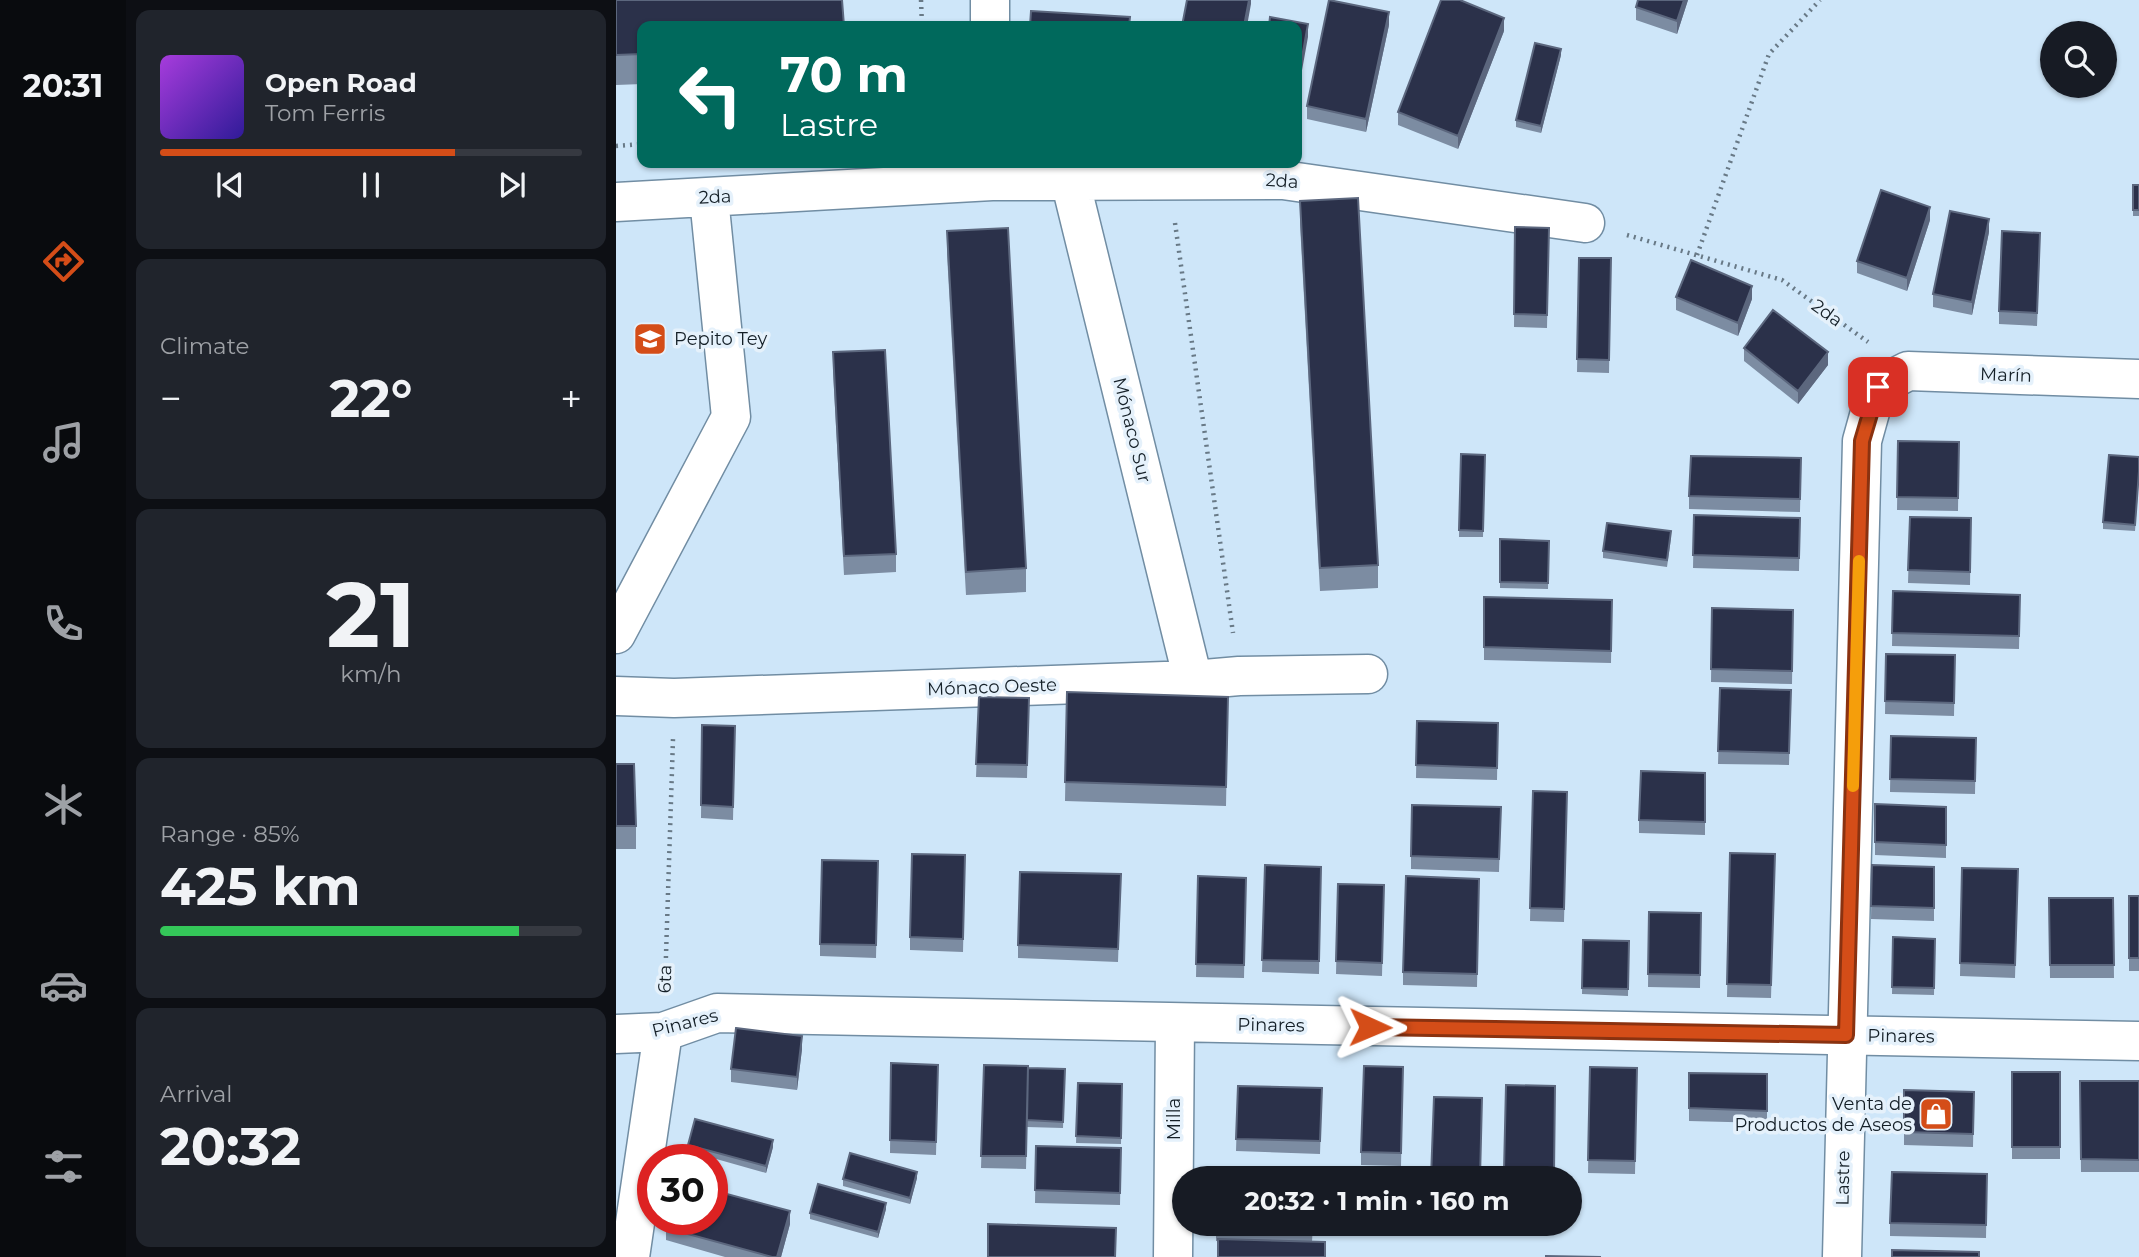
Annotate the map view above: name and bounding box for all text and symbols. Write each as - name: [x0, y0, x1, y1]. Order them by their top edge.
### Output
- map controls: [2040, 21, 2117, 98]
- button: search: [2040, 21, 2117, 98]
- text: 70 m: [780, 45, 908, 104]
- icon: left: [665, 49, 756, 140]
- text: 20:31: [23, 66, 103, 105]
- text: Open Road: [265, 67, 417, 99]
- text: Tom Ferris: [265, 99, 385, 127]
- text: Lastre: [780, 105, 878, 144]
- icon: previous: [211, 166, 249, 204]
- icon: pause: [352, 166, 390, 204]
- icon: next: [493, 166, 531, 204]
- street label: 2da: [1265, 169, 1299, 193]
- street label: 2da: [698, 185, 732, 209]
- icon: directions: [39, 237, 88, 286]
- street label: 2da: [1807, 294, 1847, 332]
- school or university icon: Pepito Tey: [631, 320, 669, 358]
- place label: Pepito Tey: [674, 328, 768, 350]
- text: Climate: [160, 332, 249, 360]
- pin: [1848, 357, 1908, 417]
- street label: Marín: [1980, 363, 2032, 387]
- text: 22°: [329, 367, 413, 430]
- icon: arrive: [1859, 368, 1897, 406]
- text: −: [160, 375, 182, 422]
- text: +: [560, 375, 582, 422]
- street label: Mónaco Sur: [1108, 375, 1156, 485]
- icon: music: [39, 418, 88, 467]
- text: 21: [326, 559, 416, 670]
- icon: phone: [39, 599, 88, 648]
- text: km/h: [340, 660, 402, 688]
- street label: Mónaco Oeste: [927, 674, 1057, 700]
- icon: climate: [39, 780, 88, 829]
- text: Range · 85%: [160, 820, 300, 848]
- text: 425 km: [160, 855, 361, 918]
- icon: car: [39, 961, 88, 1010]
- street label: 6ta: [654, 964, 676, 994]
- position arrow: [1333, 990, 1407, 1064]
- street label: Pinares: [650, 1004, 720, 1042]
- street label: Pinares: [1237, 1013, 1305, 1037]
- street label: Pinares: [1867, 1024, 1935, 1048]
- text: Arrival: [160, 1080, 233, 1108]
- place label: Venta de Productos de Aseos: [1735, 1093, 1912, 1136]
- shop icon: Venta de Productos de Aseos: [1917, 1095, 1955, 1133]
- street label: Milla: [1163, 1098, 1185, 1140]
- text: 20:32: [160, 1115, 301, 1178]
- icon: filters: [39, 1142, 88, 1191]
- speed limit sign: 30: [637, 1144, 728, 1235]
- street label: Lastre: [1832, 1150, 1854, 1206]
- text: 20:32 · 1 min · 160 m: [1244, 1185, 1510, 1217]

